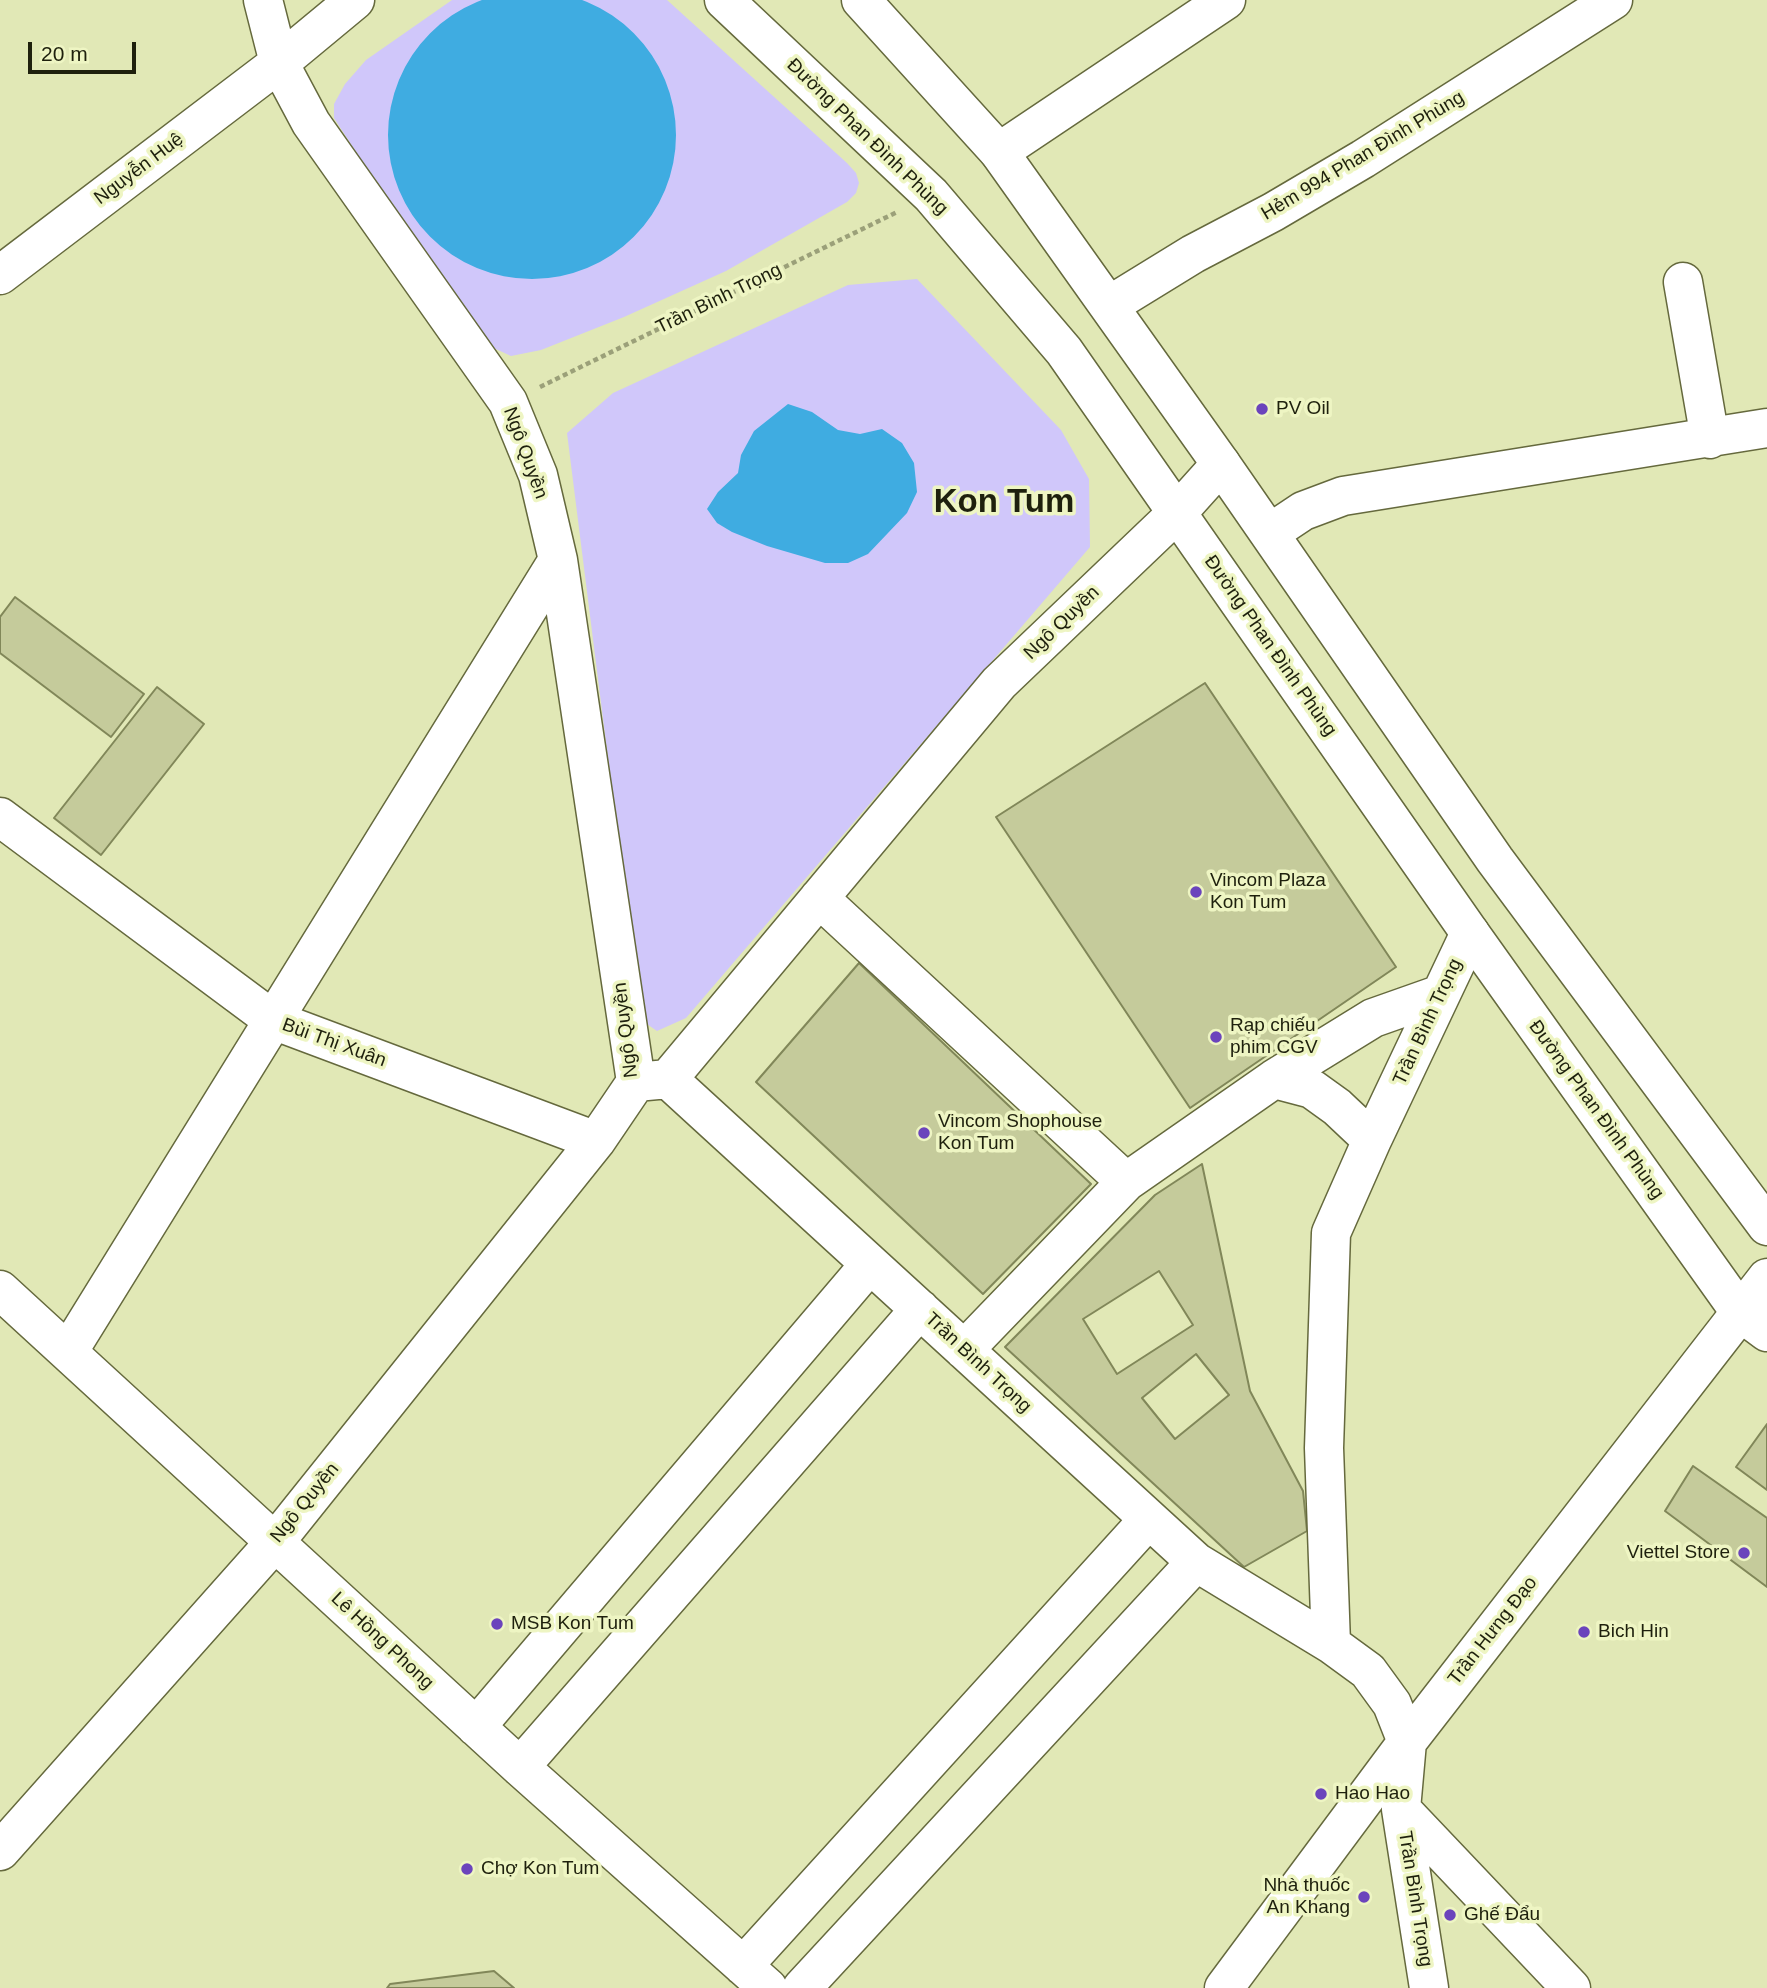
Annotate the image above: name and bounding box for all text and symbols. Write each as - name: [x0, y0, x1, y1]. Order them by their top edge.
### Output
- scale bar: [32, 28, 140, 72]
- text: 20 m: [41, 42, 88, 65]
- street label: Đường Phan Đình Phùng: [782, 54, 952, 220]
- street label: Hẻm 994 Phan Đình Phùng: [1258, 86, 1468, 226]
- street label: Nguyễn Huệ: [90, 128, 188, 210]
- street label: Trần Bình Trọng: [652, 259, 786, 339]
- place label: PV Oil: [1276, 398, 1330, 420]
- marker: PV Oil: [1254, 401, 1270, 417]
- street label: Ngô Quyền: [498, 404, 552, 502]
- district label: Kon Tum: [934, 483, 1074, 523]
- street label: Đường Phan Đình Phùng: [1199, 551, 1341, 741]
- street label: Ngô Quyền: [1020, 581, 1104, 665]
- place label: Vincom Plaza Kon Tum: [1210, 870, 1326, 914]
- marker: Vincom Plaza Kon Tum: [1188, 884, 1204, 900]
- street label: Trần Bình Trọng: [1389, 955, 1467, 1089]
- street label: Ngô Quyền: [609, 981, 643, 1079]
- street label: Bùi Thị Xuân: [279, 1014, 389, 1072]
- place label: Rạp chiếu phim CGV: [1230, 1015, 1318, 1059]
- street label: Đường Phan Đình Phùng: [1523, 1016, 1669, 1204]
- marker: Rạp chiếu phim CGV: [1208, 1029, 1224, 1045]
- place label: Vincom Shophouse Kon Tum: [938, 1111, 1102, 1155]
- marker: Vincom Shophouse Kon Tum: [916, 1125, 932, 1141]
- street label: Trần Bình Trọng: [920, 1308, 1036, 1418]
- street label: Ngô Quyền: [266, 1458, 344, 1548]
- place label: Viettel Store: [1627, 1542, 1730, 1564]
- marker: Viettel Store: [1736, 1545, 1752, 1561]
- street label: Trần Hưng Đạo: [1444, 1572, 1542, 1690]
- street label: Lê Hồng Phong: [326, 1588, 438, 1694]
- place label: MSB Kon Tum: [511, 1613, 634, 1635]
- marker: MSB Kon Tum: [489, 1616, 505, 1632]
- place label: Bich Hin: [1598, 1621, 1669, 1643]
- marker: Bich Hin: [1576, 1624, 1592, 1640]
- place label: Hao Hao: [1335, 1783, 1410, 1805]
- marker: Hao Hao: [1313, 1786, 1329, 1802]
- street label: Trần Bình Trọng: [1393, 1830, 1437, 1968]
- place label: Chợ Kon Tum: [481, 1858, 599, 1880]
- marker: Chợ Kon Tum: [459, 1861, 475, 1877]
- place label: Nhà thuốc An Khang: [1263, 1875, 1350, 1919]
- marker: Nhà thuốc An Khang: [1356, 1889, 1372, 1905]
- place label: Ghế Đẩu: [1464, 1904, 1540, 1926]
- marker: Ghế Đẩu: [1442, 1907, 1458, 1923]

